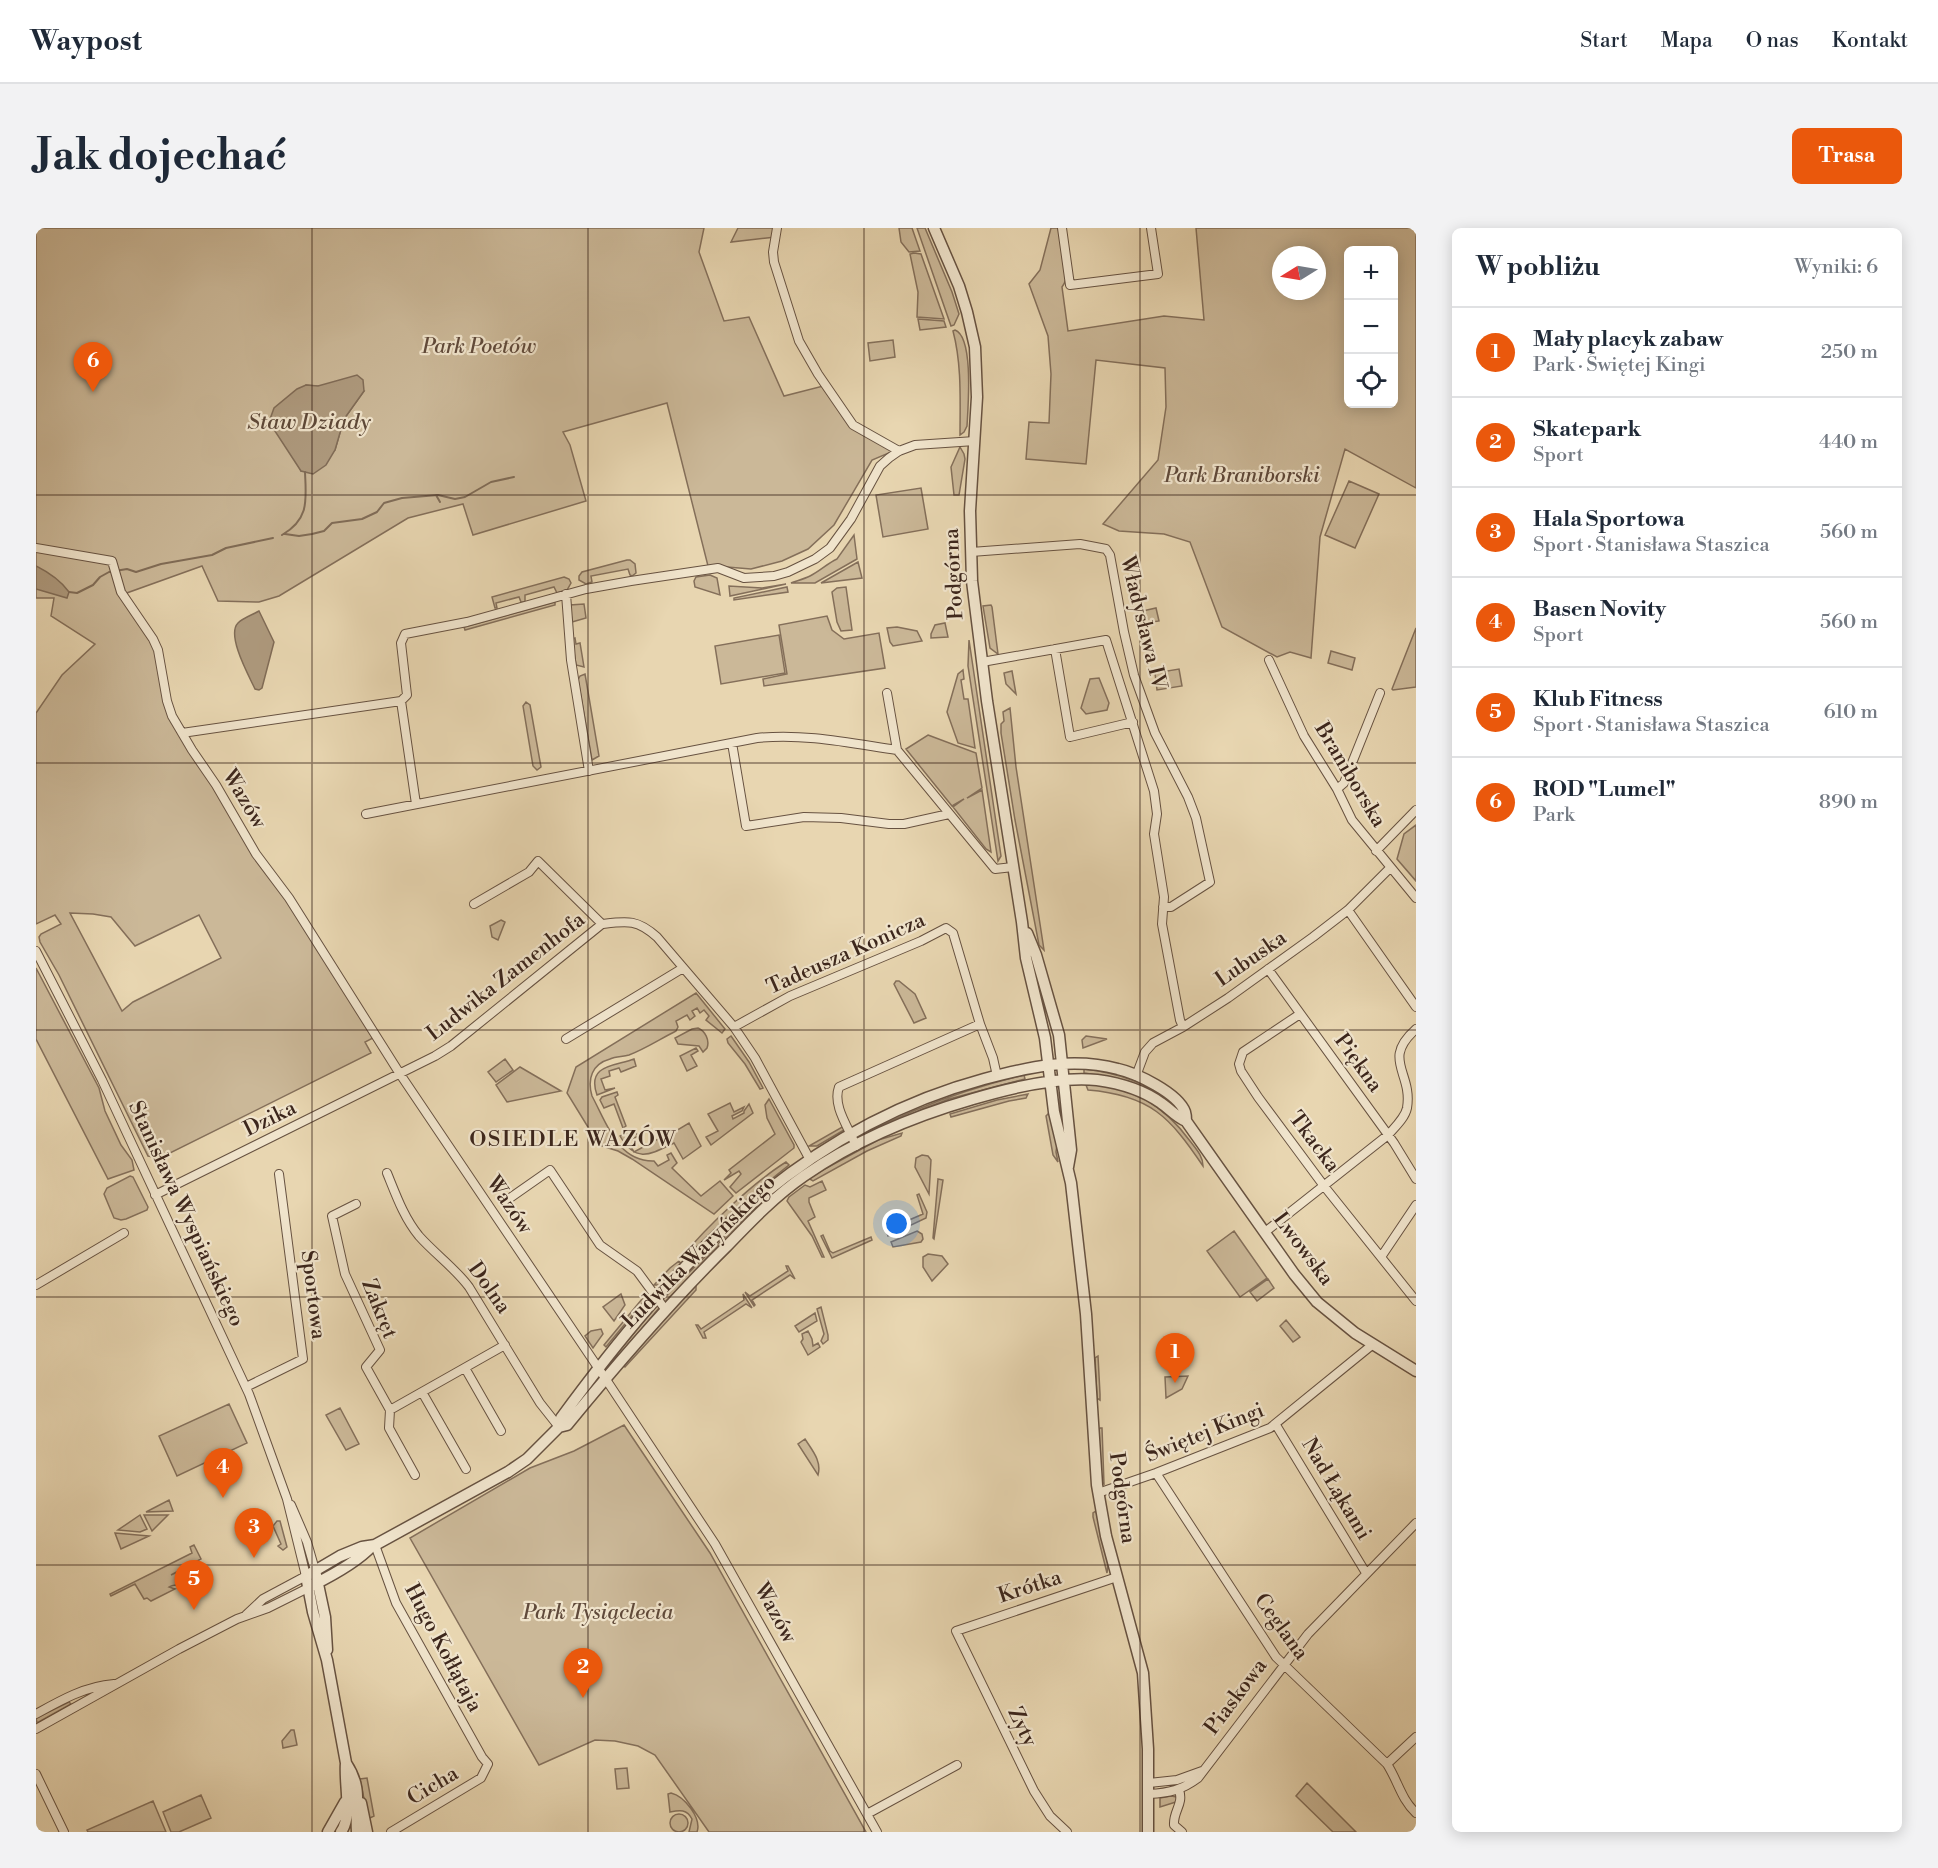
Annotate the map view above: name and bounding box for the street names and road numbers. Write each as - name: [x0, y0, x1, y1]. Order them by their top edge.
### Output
- street label: Podgórna: [939, 527, 969, 621]
- street label: Władysława IV: [1114, 553, 1172, 693]
- street label: Braniborska: [1308, 717, 1392, 833]
- street label: Wazów: [216, 764, 272, 834]
- street label: Ludwika Zamenhofa: [422, 907, 591, 1047]
- street label: Tadeusza Konicza: [763, 907, 930, 1001]
- street label: Lubuska: [1210, 925, 1292, 993]
- street label: Piękna: [1328, 1029, 1388, 1098]
- street label: Dzika: [239, 1095, 301, 1143]
- street label: Stanisława Wyspiańskiego: [122, 1097, 250, 1331]
- street label: Tkacka: [1283, 1106, 1346, 1178]
- street label: Wazów: [480, 1170, 538, 1239]
- street label: Ludwika Waryńskiego: [617, 1170, 781, 1334]
- street label: Lwowska: [1267, 1207, 1339, 1291]
- street label: Sportowa: [295, 1249, 331, 1341]
- street label: Dolna: [462, 1257, 516, 1319]
- street label: Zakręt: [355, 1275, 403, 1343]
- street label: Świętej Kingi: [1141, 1395, 1268, 1469]
- street label: Nad Łąkami: [1295, 1433, 1377, 1545]
- street label: Podgórna: [1103, 1451, 1141, 1546]
- street label: Krótka: [995, 1564, 1065, 1609]
- street label: Wazów: [748, 1578, 802, 1648]
- street label: Hugo Kołłątaja: [398, 1579, 488, 1717]
- street label: Ceglana: [1248, 1589, 1314, 1666]
- street label: Piaskowa: [1199, 1654, 1273, 1740]
- street label: Zyty: [1001, 1703, 1043, 1752]
- street label: Cicha: [403, 1761, 464, 1811]

